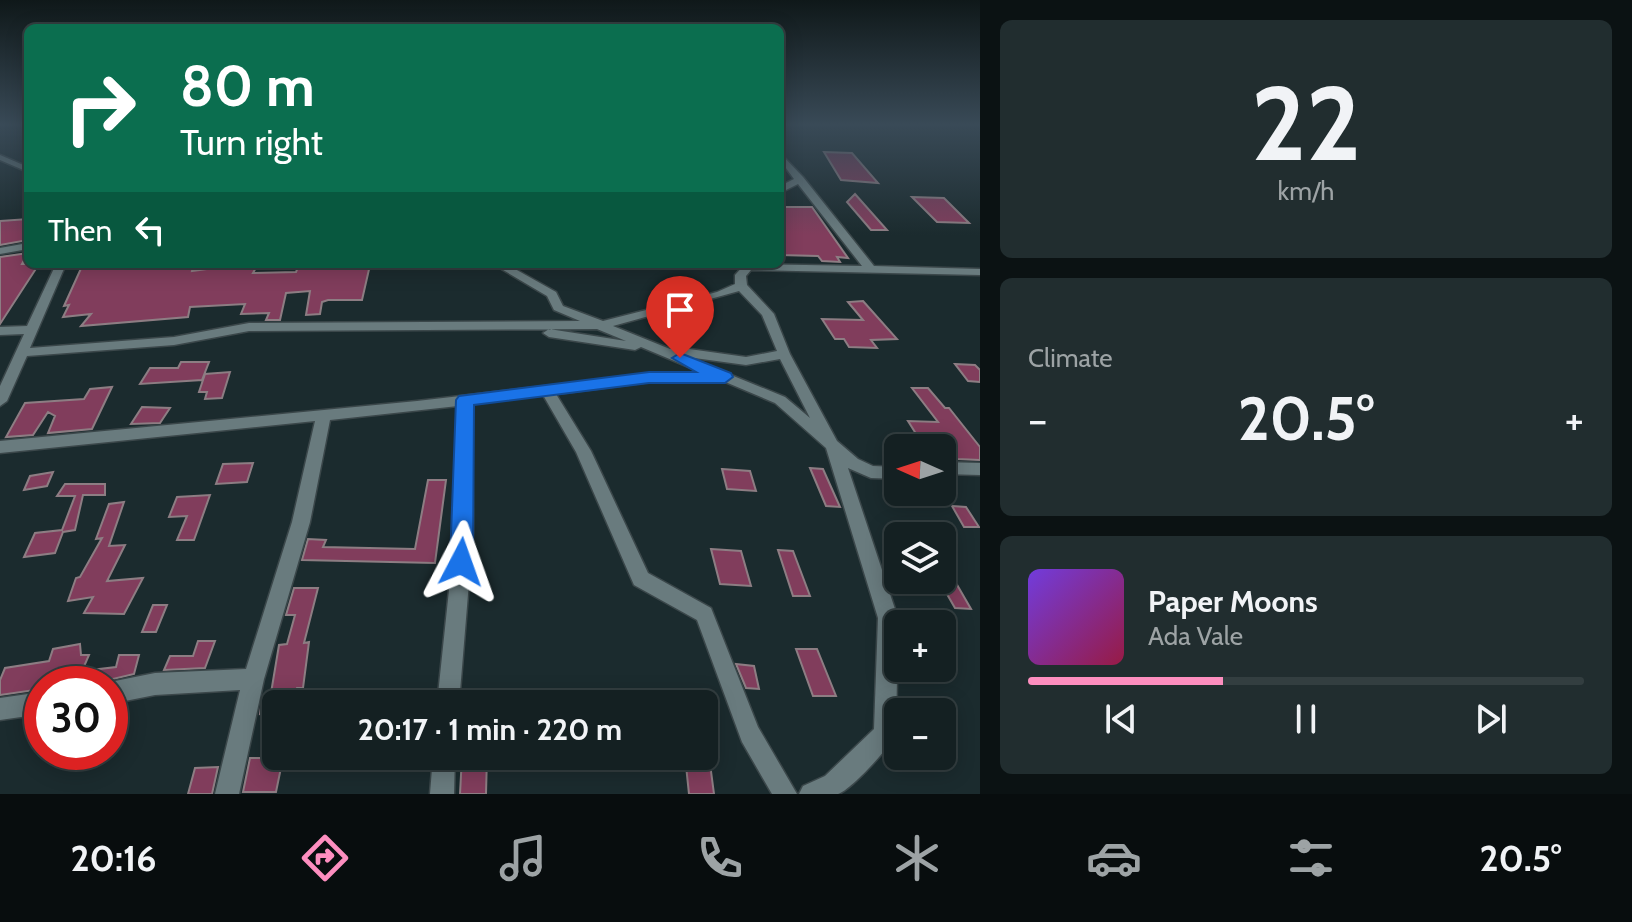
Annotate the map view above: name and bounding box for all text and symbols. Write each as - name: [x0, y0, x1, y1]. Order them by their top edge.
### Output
- text: 80 m: [180, 52, 315, 120]
- icon: right: [48, 56, 152, 160]
- text: 22: [1251, 60, 1361, 186]
- text: Turn right: [180, 120, 323, 164]
- text: km/h: [1278, 175, 1334, 207]
- icon: left: [128, 208, 172, 252]
- text: Then: [48, 212, 112, 249]
- pin: [646, 276, 714, 358]
- icon: arrive: [658, 288, 702, 332]
- text: Climate: [1028, 342, 1113, 374]
- text: 20.5°: [1238, 382, 1374, 455]
- text: −: [1028, 393, 1047, 446]
- text: +: [1565, 393, 1584, 446]
- north arrow: [884, 434, 956, 506]
- map controls: [884, 434, 956, 770]
- position arrow: [419, 520, 503, 604]
- button: layers: [884, 522, 956, 594]
- text: Paper Moons: [1148, 583, 1318, 620]
- button: +: [884, 610, 956, 682]
- text: Ada Vale: [1148, 620, 1243, 652]
- speed limit sign: 30: [24, 666, 128, 770]
- icon: previous: [1099, 697, 1143, 741]
- icon: pause: [1284, 697, 1328, 741]
- icon: next: [1469, 697, 1513, 741]
- button: −: [884, 698, 956, 770]
- text: 20:17 · 1 min · 220 m: [358, 711, 622, 748]
- icon: directions: [297, 830, 353, 886]
- icon: music: [495, 830, 551, 886]
- icon: phone: [692, 830, 748, 886]
- icon: climate: [889, 830, 945, 886]
- icon: car: [1086, 830, 1142, 886]
- icon: filters: [1283, 830, 1339, 886]
- text: 20:16: [71, 836, 156, 880]
- text: 20.5°: [1480, 836, 1561, 880]

